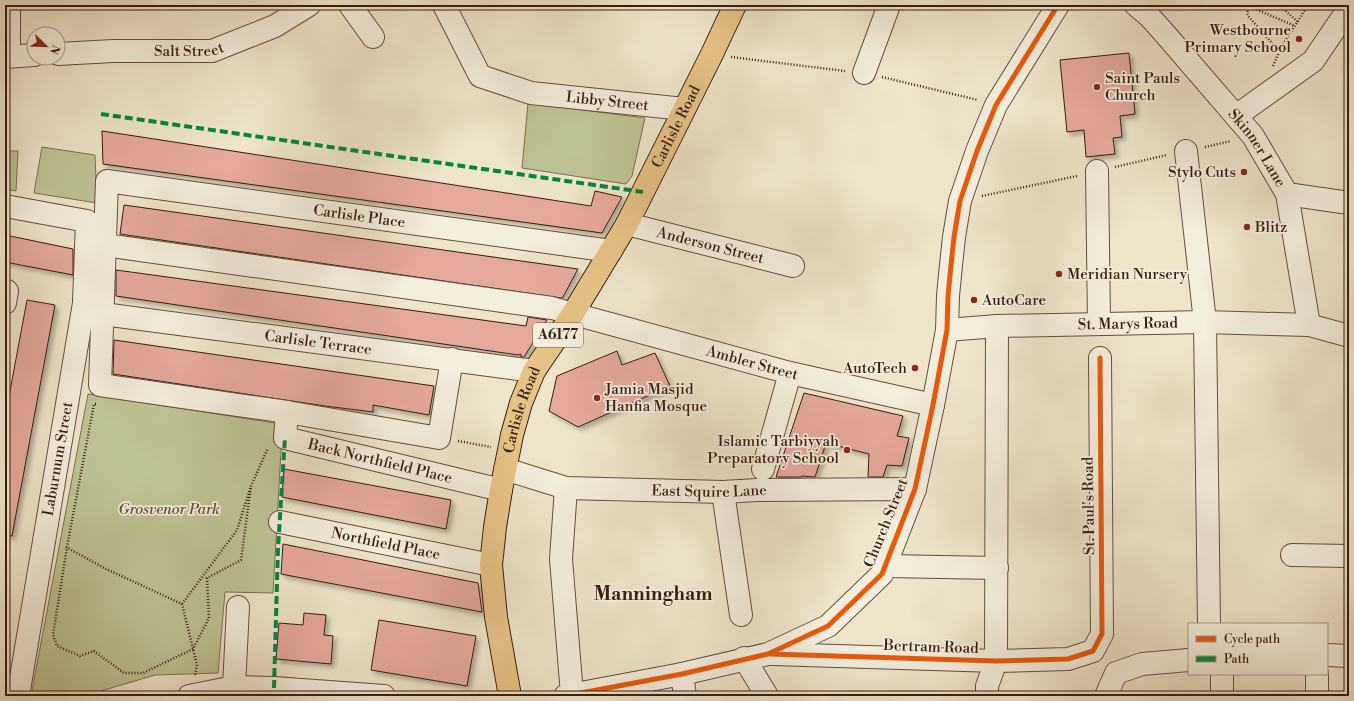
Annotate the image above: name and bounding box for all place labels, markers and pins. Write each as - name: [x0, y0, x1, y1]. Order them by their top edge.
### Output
- place label: Westbourne Primary School: [1185, 21, 1292, 57]
- marker: Westbourne Primary School: [1294, 34, 1304, 44]
- place label: Saint Pauls Church: [1105, 69, 1180, 105]
- marker: Saint Pauls Church: [1092, 82, 1102, 92]
- place label: Stylo Cuts: [1168, 163, 1236, 182]
- marker: Stylo Cuts: [1239, 167, 1249, 177]
- place label: Blitz: [1254, 218, 1287, 237]
- marker: Blitz: [1242, 222, 1252, 232]
- place label: Meridian Nursery: [1067, 265, 1188, 284]
- marker: Meridian Nursery: [1054, 269, 1064, 279]
- place label: AutoCare: [981, 291, 1046, 310]
- marker: AutoCare: [969, 295, 979, 305]
- place label: AutoTech: [842, 359, 907, 378]
- marker: AutoTech: [910, 363, 920, 373]
- place label: Jamia Masjid Hanfia Mosque: [604, 380, 707, 416]
- marker: Jamia Masjid Hanfia Mosque: [592, 393, 602, 403]
- place label: Islamic Tarbiyyah Preparatory School: [707, 432, 840, 468]
- marker: Islamic Tarbiyyah Preparatory School: [842, 445, 852, 455]

